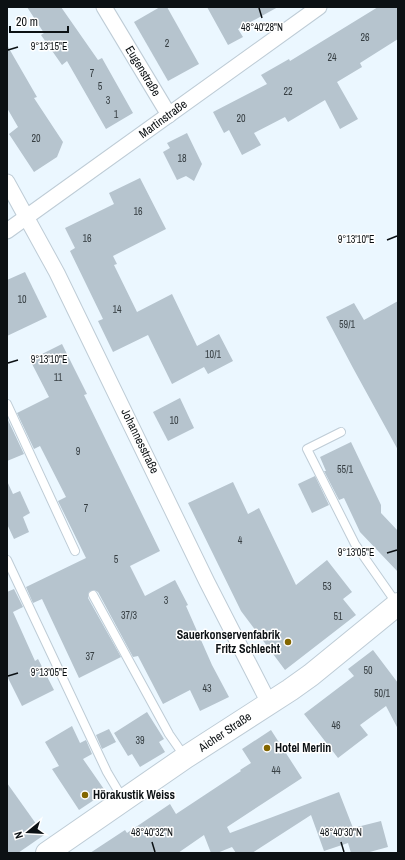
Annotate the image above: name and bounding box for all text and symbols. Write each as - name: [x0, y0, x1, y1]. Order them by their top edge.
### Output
- scale bar: [10, 8, 68, 34]
- text: 20 m: [16, 14, 38, 30]
- text: 48°40'28"N: [241, 21, 283, 34]
- house number: 26: [360, 31, 370, 44]
- house number: 2: [165, 37, 170, 50]
- text: 9°13'15"E: [31, 40, 67, 53]
- street label: Eugenstraße: [122, 43, 164, 99]
- house number: 24: [327, 51, 337, 64]
- house number: 7: [90, 67, 95, 80]
- house number: 5: [98, 80, 103, 93]
- house number: 22: [283, 85, 293, 98]
- house number: 3: [106, 94, 111, 107]
- street label: Martinstraße: [136, 96, 190, 142]
- house number: 1: [114, 108, 119, 121]
- house number: 20: [236, 112, 246, 125]
- house number: 20: [31, 132, 41, 145]
- house number: 18: [177, 152, 187, 165]
- house number: 16: [133, 205, 143, 218]
- house number: 16: [82, 232, 92, 245]
- text: 9°13'10"E: [338, 233, 374, 246]
- house number: 10: [17, 293, 27, 306]
- house number: 14: [112, 303, 122, 316]
- house number: 59/1: [339, 318, 355, 331]
- house number: 10/1: [205, 348, 221, 361]
- text: 9°13'10"E: [31, 353, 67, 366]
- house number: 11: [54, 371, 63, 384]
- street label: Johannesstraße: [117, 406, 163, 476]
- house number: 10: [169, 414, 179, 427]
- house number: 9: [76, 445, 81, 458]
- house number: 55/1: [337, 463, 353, 476]
- house number: 7: [84, 502, 89, 515]
- house number: 4: [238, 534, 243, 547]
- text: 9°13'05"E: [338, 546, 374, 559]
- house number: 5: [114, 553, 119, 566]
- house number: 53: [322, 580, 332, 593]
- house number: 3: [164, 594, 169, 607]
- house number: 37/3: [121, 609, 137, 622]
- house number: 51: [333, 610, 343, 623]
- place label: Sauerkonservenfabrik Fritz Schlecht: [177, 627, 281, 657]
- marker: Sauerkonservenfabrik Fritz Schlecht: [283, 637, 293, 647]
- house number: 37: [85, 650, 95, 663]
- house number: 50: [363, 664, 373, 677]
- text: 9°13'05"E: [31, 666, 67, 679]
- house number: 43: [202, 682, 212, 695]
- house number: 50/1: [374, 687, 390, 700]
- street label: Aicher Straße: [195, 708, 255, 756]
- house number: 46: [331, 719, 341, 732]
- house number: 39: [135, 734, 145, 747]
- place label: Hotel Merlin: [275, 740, 331, 756]
- marker: Hotel Merlin: [262, 743, 272, 753]
- house number: 44: [271, 764, 281, 777]
- place label: Hörakustik Weiss: [93, 787, 175, 803]
- marker: Hörakustik Weiss: [80, 790, 90, 800]
- north arrow: [8, 812, 48, 852]
- text: 48°40'32"N: [131, 826, 173, 839]
- text: 48°40'30"N: [320, 826, 362, 839]
- text: N: [11, 830, 26, 840]

